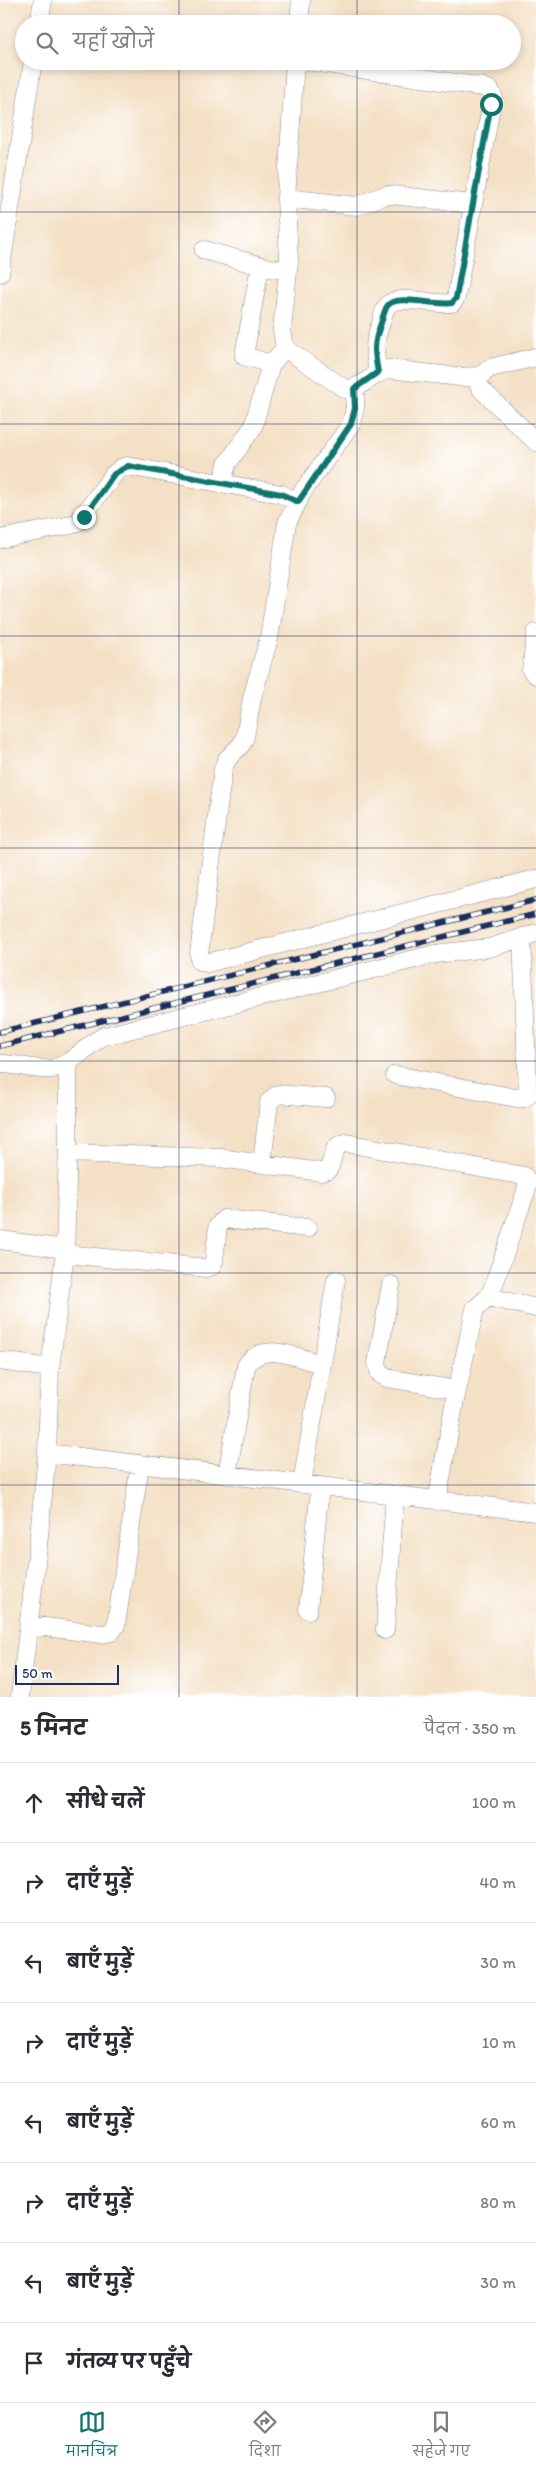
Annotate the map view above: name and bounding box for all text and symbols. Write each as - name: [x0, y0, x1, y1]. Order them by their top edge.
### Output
- search box: [15, 15, 521, 70]
- icon: search: [33, 29, 61, 57]
- text: यहाँ खोजें: [73, 30, 154, 53]
- route start: [480, 93, 503, 116]
- route end: [73, 506, 96, 529]
- scale bar: [15, 1662, 119, 1685]
- text: 50 m: [22, 1665, 53, 1682]
- text: 5 मिनट: [20, 1715, 87, 1740]
- text: पैदल · 350 m: [424, 1719, 516, 1738]
- icon: ahead: [20, 1789, 48, 1817]
- text: सीधे चलें: [67, 1790, 144, 1813]
- text: 100 m: [472, 1793, 516, 1812]
- icon: right: [20, 1869, 48, 1897]
- text: दाएँ मुड़ें: [67, 1870, 133, 1893]
- text: 40 m: [479, 1873, 516, 1892]
- icon: left: [20, 1949, 48, 1977]
- text: बाएँ मुड़ें: [67, 1950, 133, 1973]
- text: 30 m: [480, 1953, 516, 1972]
- icon: right: [20, 2029, 48, 2057]
- text: दाएँ मुड़ें: [67, 2030, 133, 2053]
- text: 10 m: [482, 2033, 516, 2052]
- icon: left: [20, 2109, 48, 2137]
- text: बाएँ मुड़ें: [67, 2110, 133, 2133]
- text: 60 m: [481, 2113, 516, 2132]
- icon: right: [20, 2189, 48, 2217]
- text: दाएँ मुड़ें: [67, 2190, 133, 2213]
- text: 80 m: [480, 2193, 516, 2212]
- icon: left: [20, 2269, 48, 2297]
- text: बाएँ मुड़ें: [67, 2270, 133, 2293]
- text: 30 m: [480, 2273, 516, 2292]
- icon: arrive: [20, 2349, 48, 2377]
- text: गंतव्य पर पहुँचे: [67, 2350, 191, 2373]
- tab: मानचित्र: [66, 2408, 117, 2467]
- tab: दिशा: [249, 2408, 281, 2467]
- tab: सहेजे गए: [412, 2408, 470, 2467]

